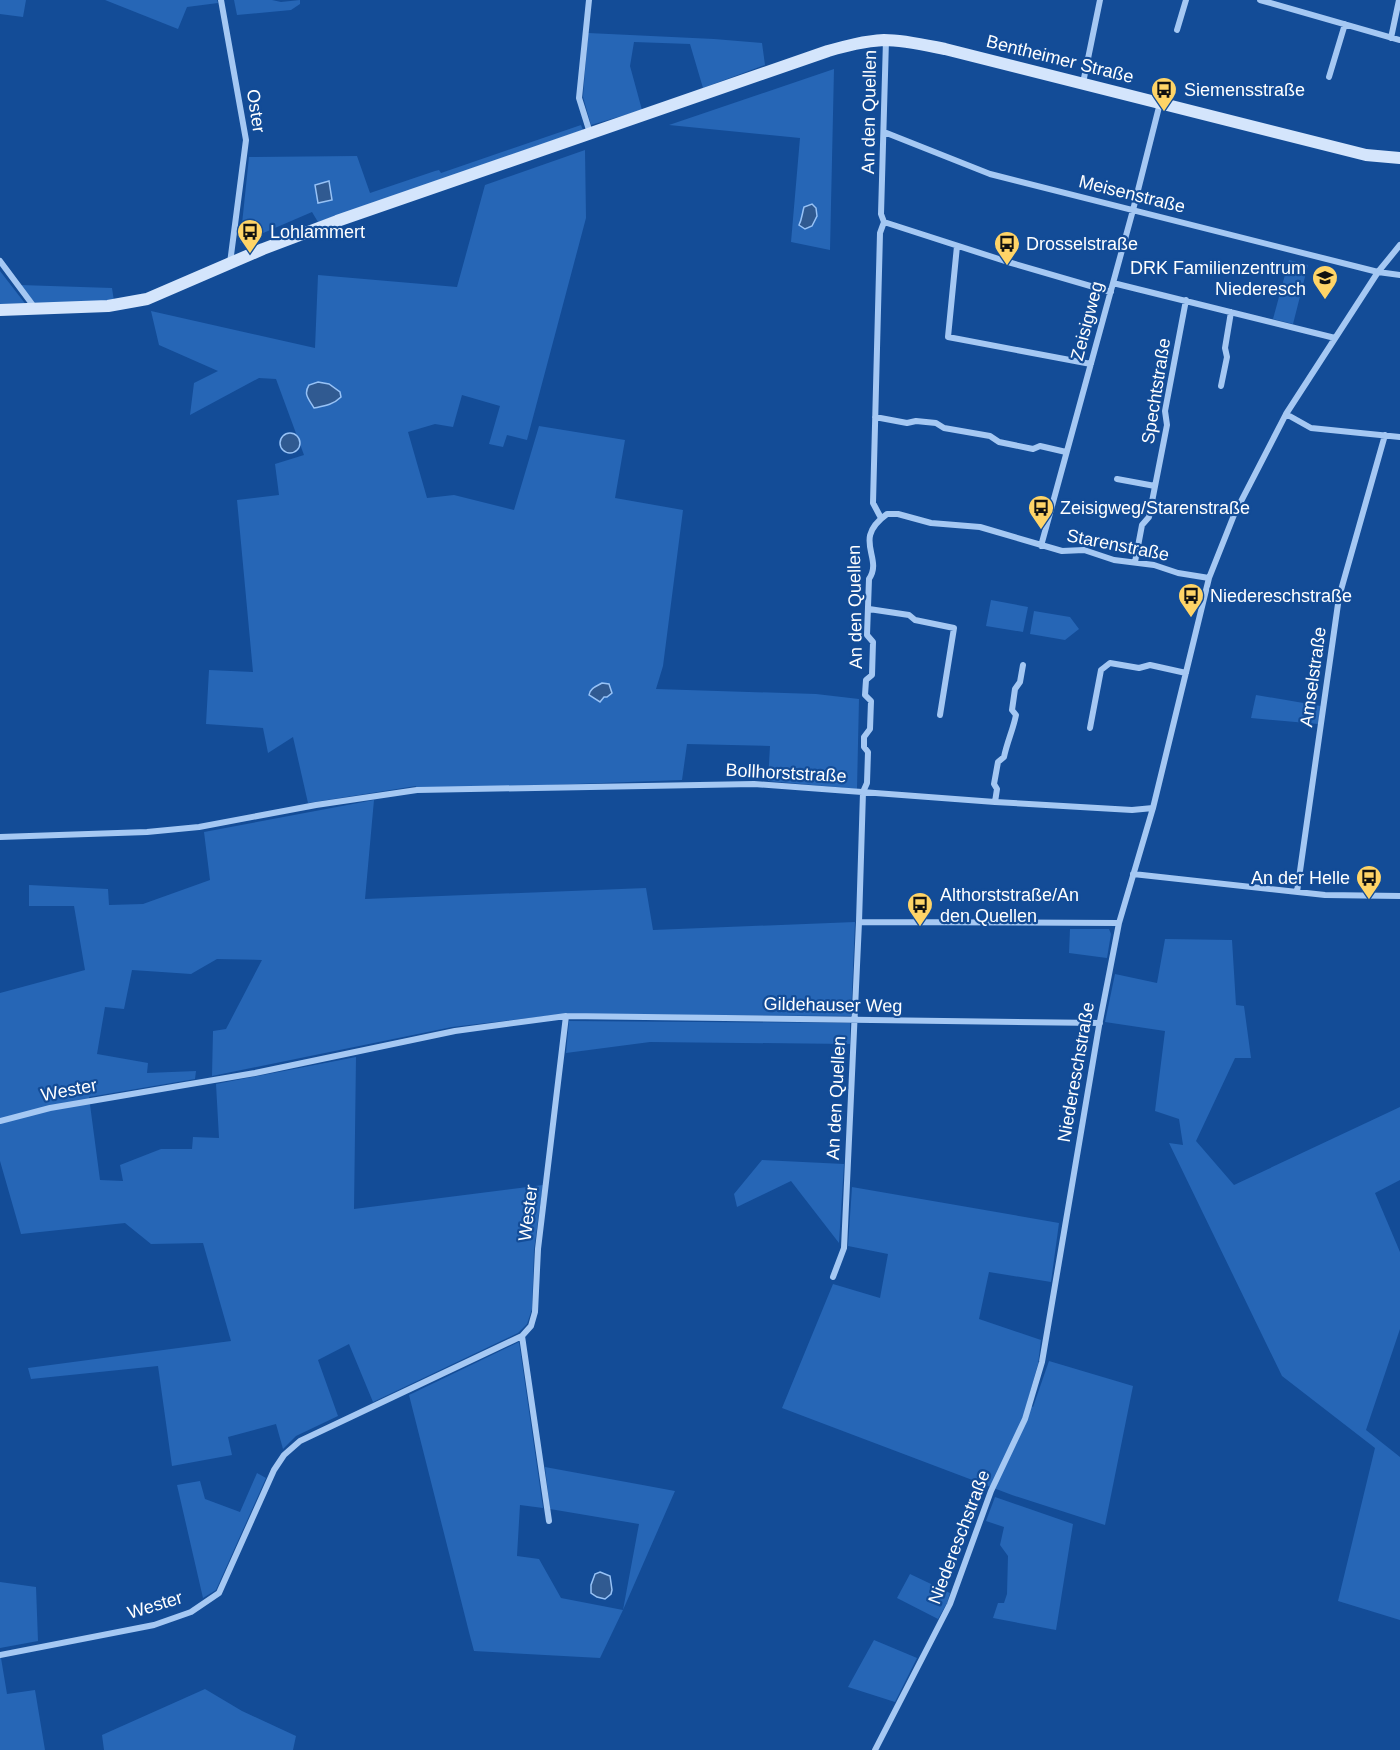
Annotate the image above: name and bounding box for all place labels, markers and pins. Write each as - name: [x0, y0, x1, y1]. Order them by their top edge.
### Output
- bus stop icon: Siemensstraße: [1149, 75, 1179, 113]
- place label: Siemensstraße: [1184, 80, 1305, 100]
- bus stop icon: Lohlammert: [235, 217, 265, 255]
- place label: Lohlammert: [270, 222, 365, 242]
- bus stop icon: Drosselstraße: [992, 229, 1022, 267]
- place label: Drosselstraße: [1026, 234, 1138, 254]
- place label: DRK Familienzentrum Niederesch: [1130, 258, 1306, 299]
- school or university icon: DRK Familienzentrum Niederesch: [1310, 263, 1340, 301]
- bus stop icon: Zeisigweg/Starenstraße: [1026, 493, 1056, 531]
- place label: Zeisigweg/Starenstraße: [1060, 498, 1250, 518]
- bus stop icon: Niedereschstraße: [1176, 581, 1206, 619]
- place label: Niedereschstraße: [1210, 586, 1352, 606]
- bus stop icon: An der Helle: [1354, 863, 1384, 901]
- place label: An der Helle: [1251, 868, 1350, 888]
- place label: Althorststraße/An den Quellen: [940, 885, 1079, 926]
- bus stop icon: Althorststraße/An den Quellen: [905, 890, 935, 928]

